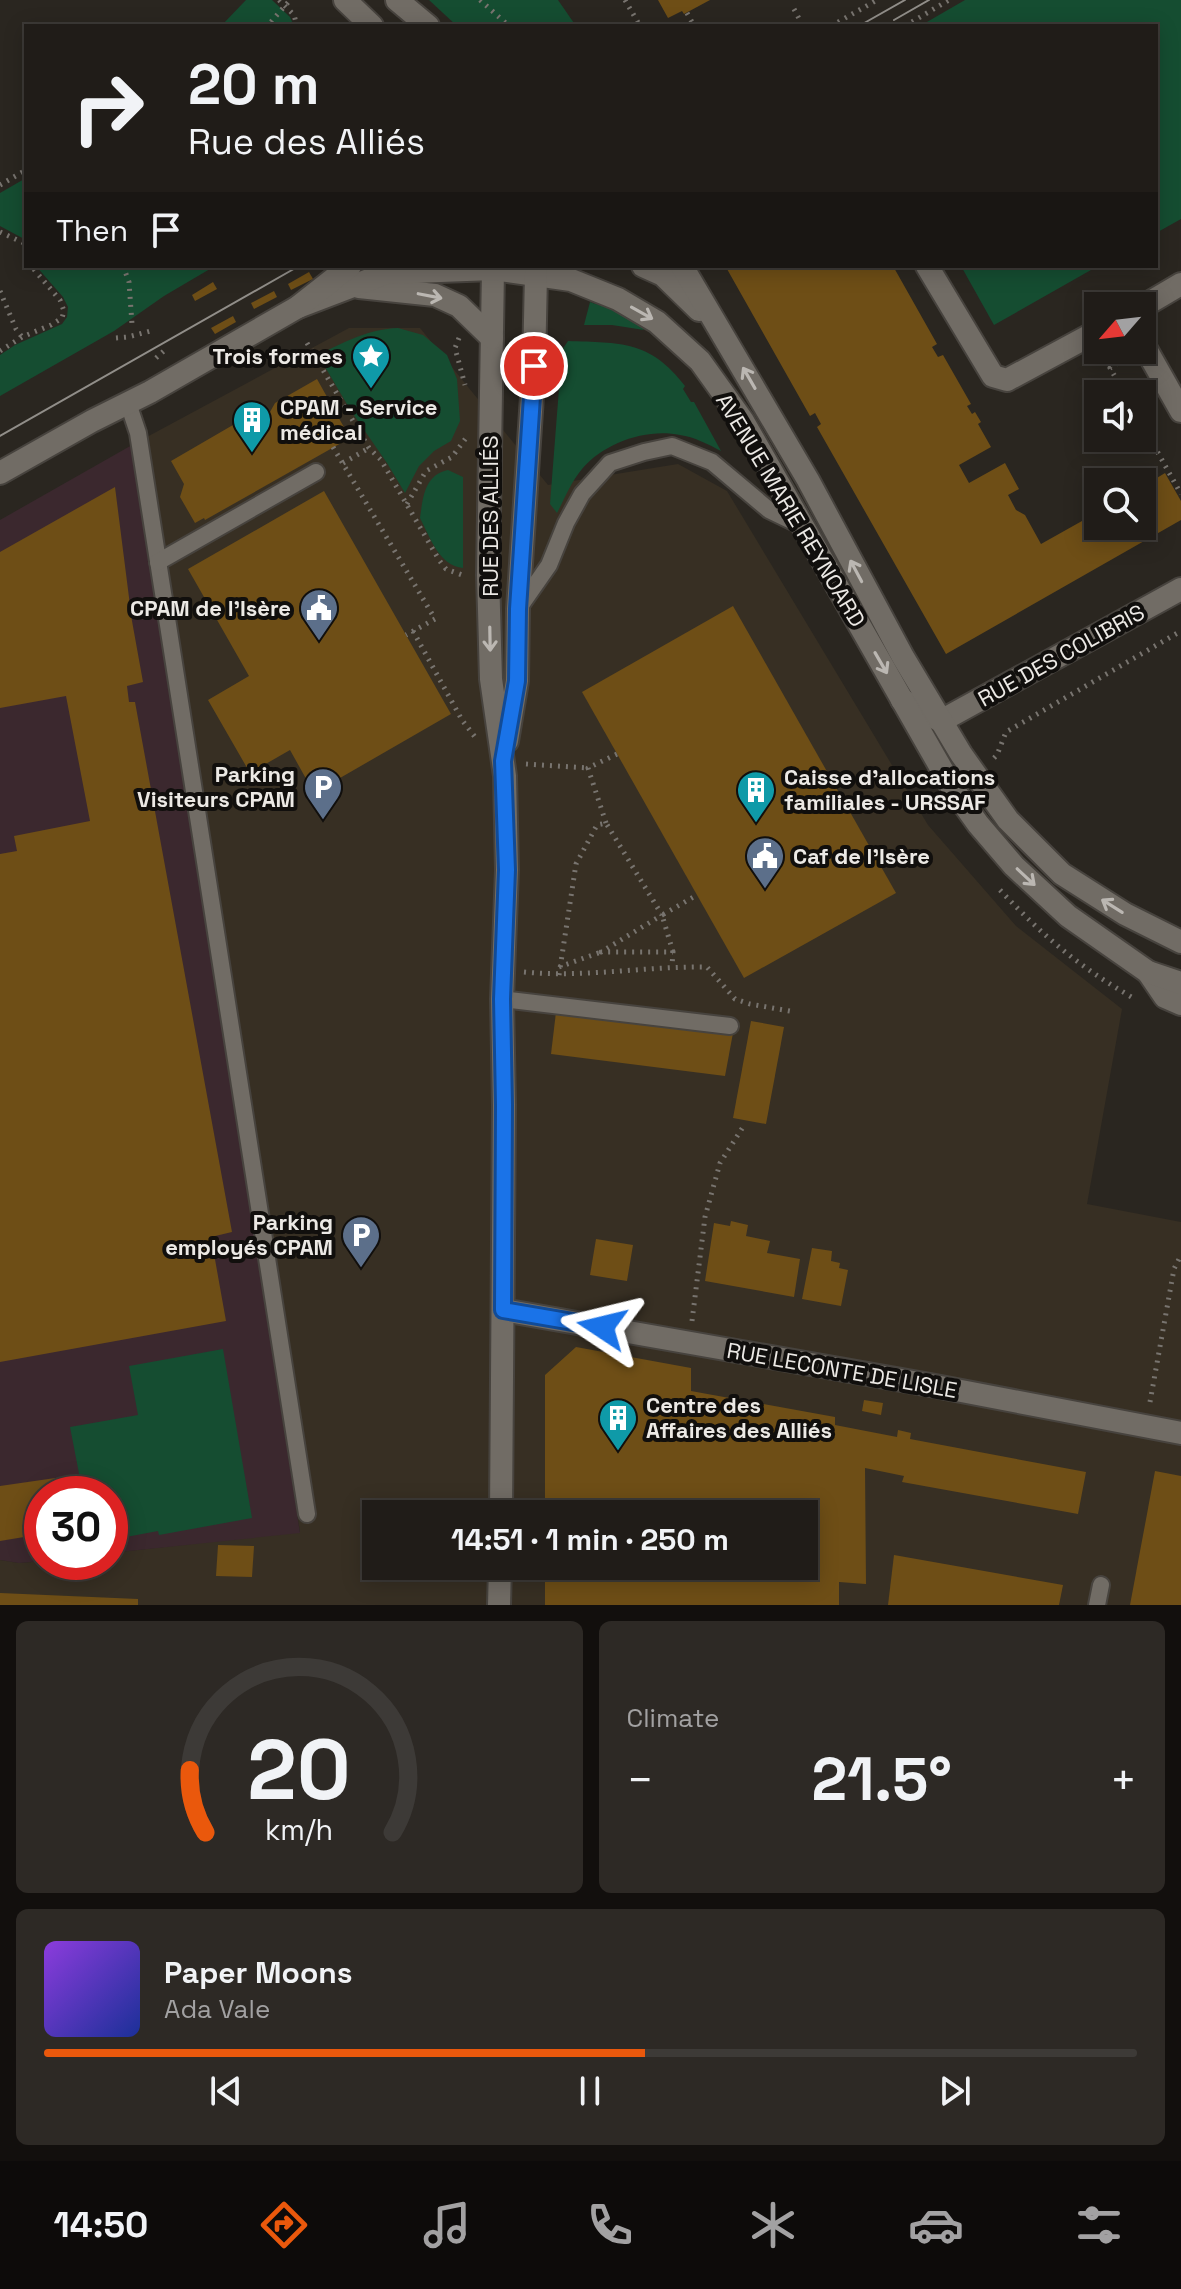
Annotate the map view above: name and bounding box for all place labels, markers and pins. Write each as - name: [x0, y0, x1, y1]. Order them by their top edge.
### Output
- pin: [500, 332, 568, 400]
- place icon: Trois formes: [350, 335, 392, 390]
- place label: Trois formes: [212, 342, 343, 370]
- place label: CPAM - Service médical: [280, 393, 437, 446]
- building icon: CPAM - Service médical: [231, 399, 273, 454]
- public building icon: CPAM de l'Isère: [298, 587, 340, 642]
- place label: CPAM de l'Isère: [130, 594, 291, 622]
- place label: Parking Visiteurs CPAM: [137, 760, 295, 813]
- place label: Caisse d'allocations familiales - URSSAF: [784, 763, 995, 816]
- parking icon: Parking Visiteurs CPAM: [302, 766, 344, 821]
- building icon: Caisse d'allocations familiales - URSSAF: [735, 769, 777, 824]
- public building icon: Caf de l'Isère: [744, 835, 786, 890]
- place label: Caf de l'Isère: [793, 842, 930, 870]
- place label: Parking employés CPAM: [165, 1208, 333, 1261]
- parking icon: Parking employés CPAM: [340, 1214, 382, 1269]
- place label: Centre des Affaires des Alliés: [646, 1391, 832, 1444]
- building icon: Centre des Affaires des Alliés: [597, 1397, 639, 1452]

